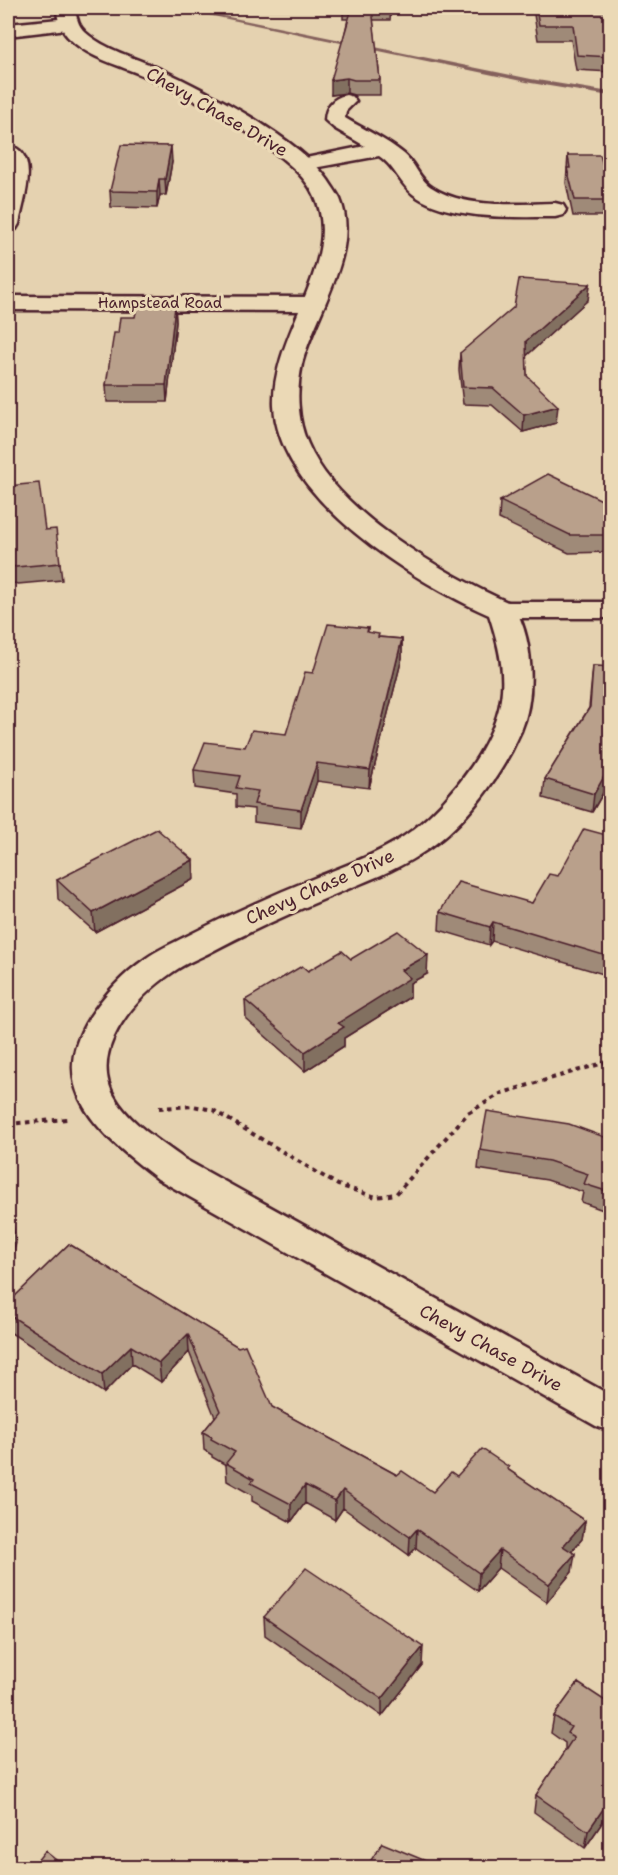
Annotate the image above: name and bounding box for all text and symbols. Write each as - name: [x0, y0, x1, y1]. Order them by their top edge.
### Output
- street label: Chevy Chase Drive: [142, 62, 292, 162]
- street label: Hampstead Road: [98, 293, 223, 313]
- street label: Chevy Chase Drive: [242, 843, 398, 931]
- street label: Chevy Chase Drive: [415, 1299, 567, 1397]

